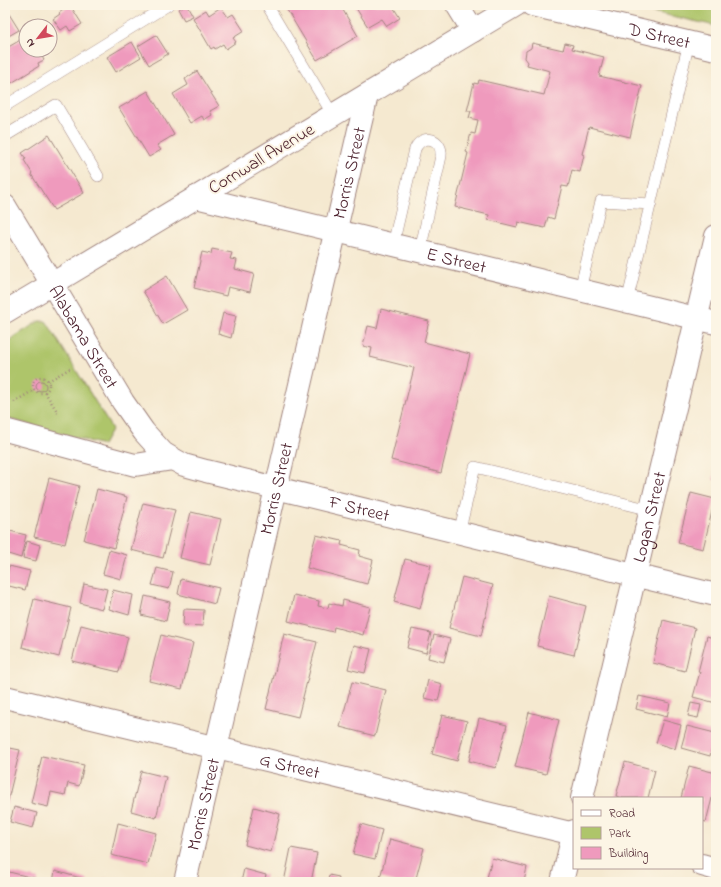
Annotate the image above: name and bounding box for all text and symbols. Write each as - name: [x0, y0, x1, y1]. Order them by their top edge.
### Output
- street label: D Street: [624, 17, 693, 57]
- north arrow: [18, 18, 58, 58]
- text: N: [22, 35, 39, 50]
- street label: Cornwall Avenue: [204, 117, 321, 202]
- street label: Morris Street: [328, 125, 374, 222]
- street label: E Street: [423, 242, 489, 282]
- street label: Alabama Street: [41, 281, 123, 395]
- street label: Morris Street: [255, 440, 301, 537]
- street label: Logan Street: [628, 469, 674, 565]
- street label: F Street: [325, 490, 392, 530]
- street label: G Street: [257, 748, 322, 787]
- street label: Morris Street: [182, 756, 228, 853]
- legend: [573, 797, 703, 869]
- text: Road: [609, 805, 635, 823]
- text: Park: [609, 825, 631, 843]
- text: Building: [608, 845, 648, 864]

